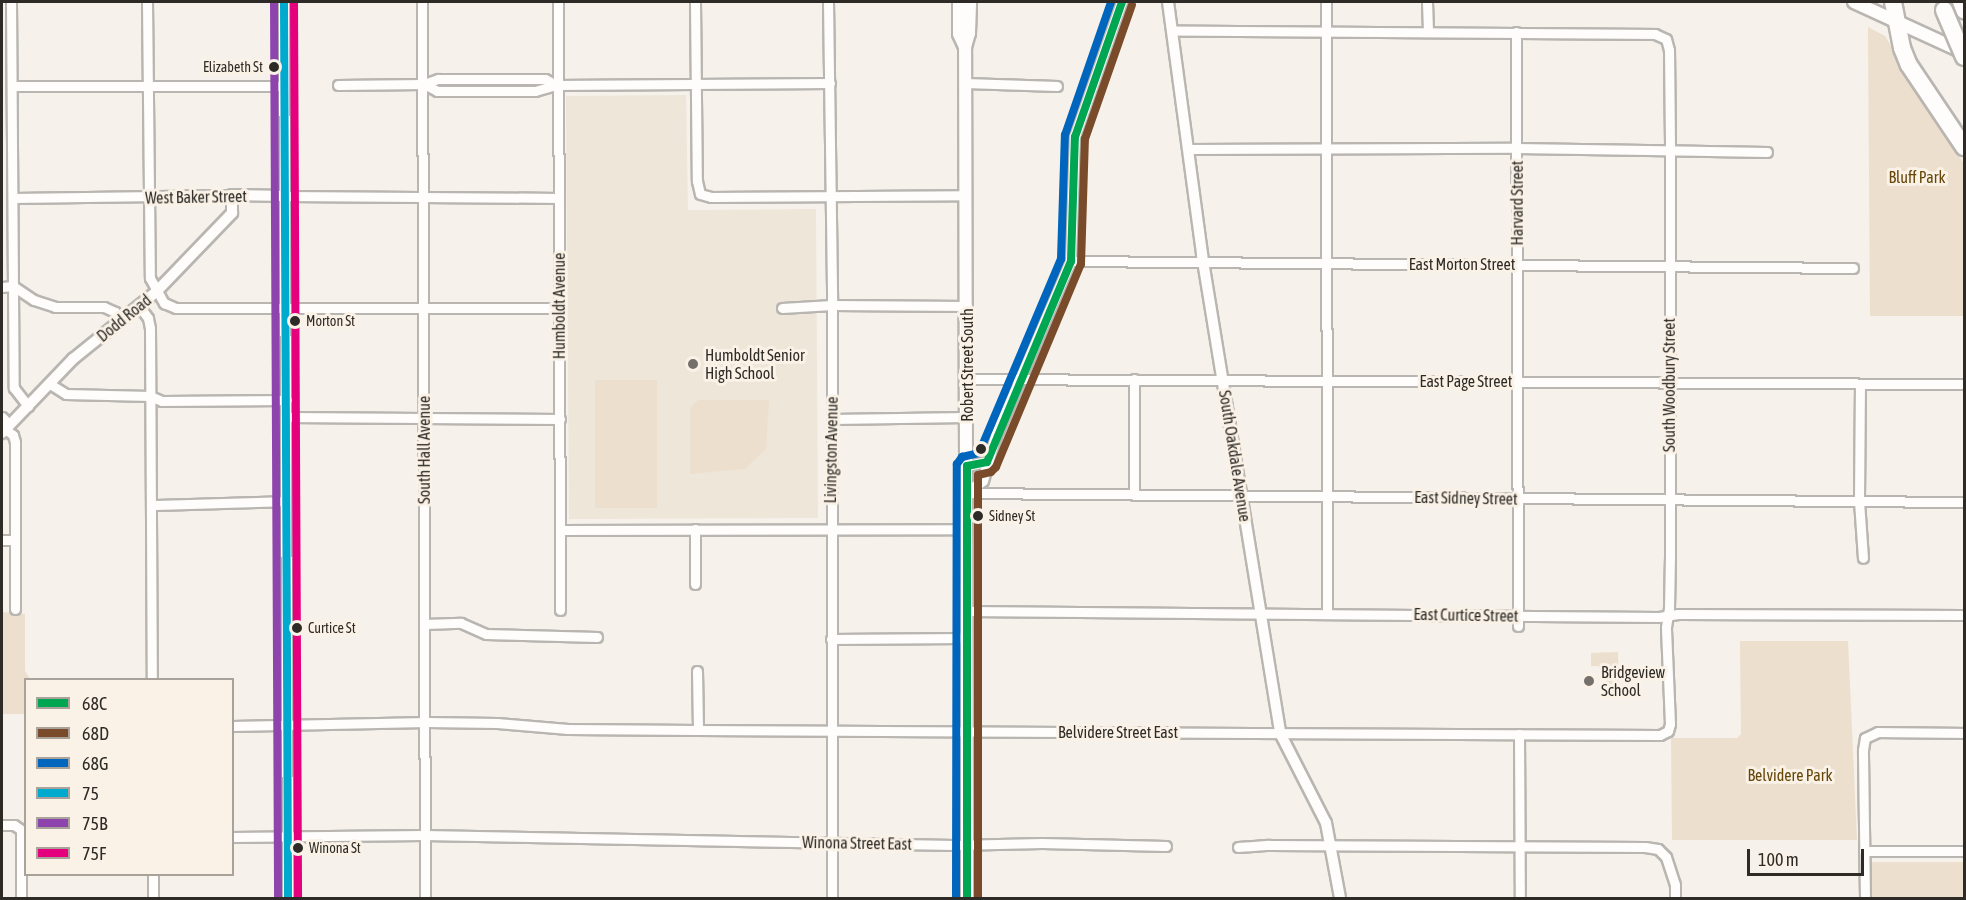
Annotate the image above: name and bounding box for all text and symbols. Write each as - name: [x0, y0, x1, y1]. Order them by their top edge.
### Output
- place label: Elizabeth St: [203, 59, 263, 75]
- marker: Elizabeth St: [268, 61, 280, 73]
- street label: Harvard Street: [1507, 161, 1527, 245]
- park label: Bluff Park: [1888, 167, 1946, 187]
- street label: West Baker Street: [145, 187, 247, 207]
- street label: Humboldt Avenue: [549, 253, 569, 359]
- street label: East Morton Street: [1409, 254, 1515, 274]
- street label: Dodd Road: [93, 290, 155, 346]
- street label: Robert Street South: [957, 308, 977, 422]
- place label: Morton St: [306, 313, 355, 329]
- marker: Morton St: [289, 315, 301, 327]
- street label: South Woodbury Street: [1659, 318, 1679, 452]
- place label: Humboldt Senior High School: [705, 345, 805, 383]
- marker: Humboldt Senior High School: [686, 357, 700, 371]
- street label: East Page Street: [1420, 371, 1512, 391]
- street label: South Oakdale Avenue: [1215, 389, 1255, 523]
- street label: South Hall Avenue: [414, 396, 434, 504]
- street label: Livingston Avenue: [820, 397, 842, 503]
- unlabelled marker: [975, 443, 987, 455]
- street label: East Sidney Street: [1414, 487, 1518, 509]
- place label: Sidney St: [989, 508, 1035, 524]
- marker: Sidney St: [972, 510, 984, 522]
- street label: East Curtice Street: [1413, 604, 1519, 626]
- place label: Curtice St: [308, 620, 356, 636]
- marker: Curtice St: [291, 622, 303, 634]
- place label: Bridgeview School: [1601, 662, 1665, 700]
- marker: Bridgeview School: [1582, 674, 1596, 688]
- legend: [24, 678, 234, 876]
- text: 68C: [82, 693, 107, 714]
- street label: Belvidere Street East: [1058, 722, 1178, 742]
- text: 68D: [82, 723, 109, 744]
- text: 68G: [82, 753, 108, 774]
- park label: Belvidere Park: [1748, 765, 1832, 785]
- text: 75: [82, 783, 99, 804]
- text: 75B: [82, 813, 107, 834]
- street label: Winona Street East: [802, 832, 912, 854]
- scale bar: [1750, 837, 1867, 875]
- place label: Winona St: [309, 840, 361, 856]
- marker: Winona St: [292, 842, 304, 854]
- text: 75F: [82, 843, 106, 864]
- text: 100 m: [1758, 849, 1799, 870]

